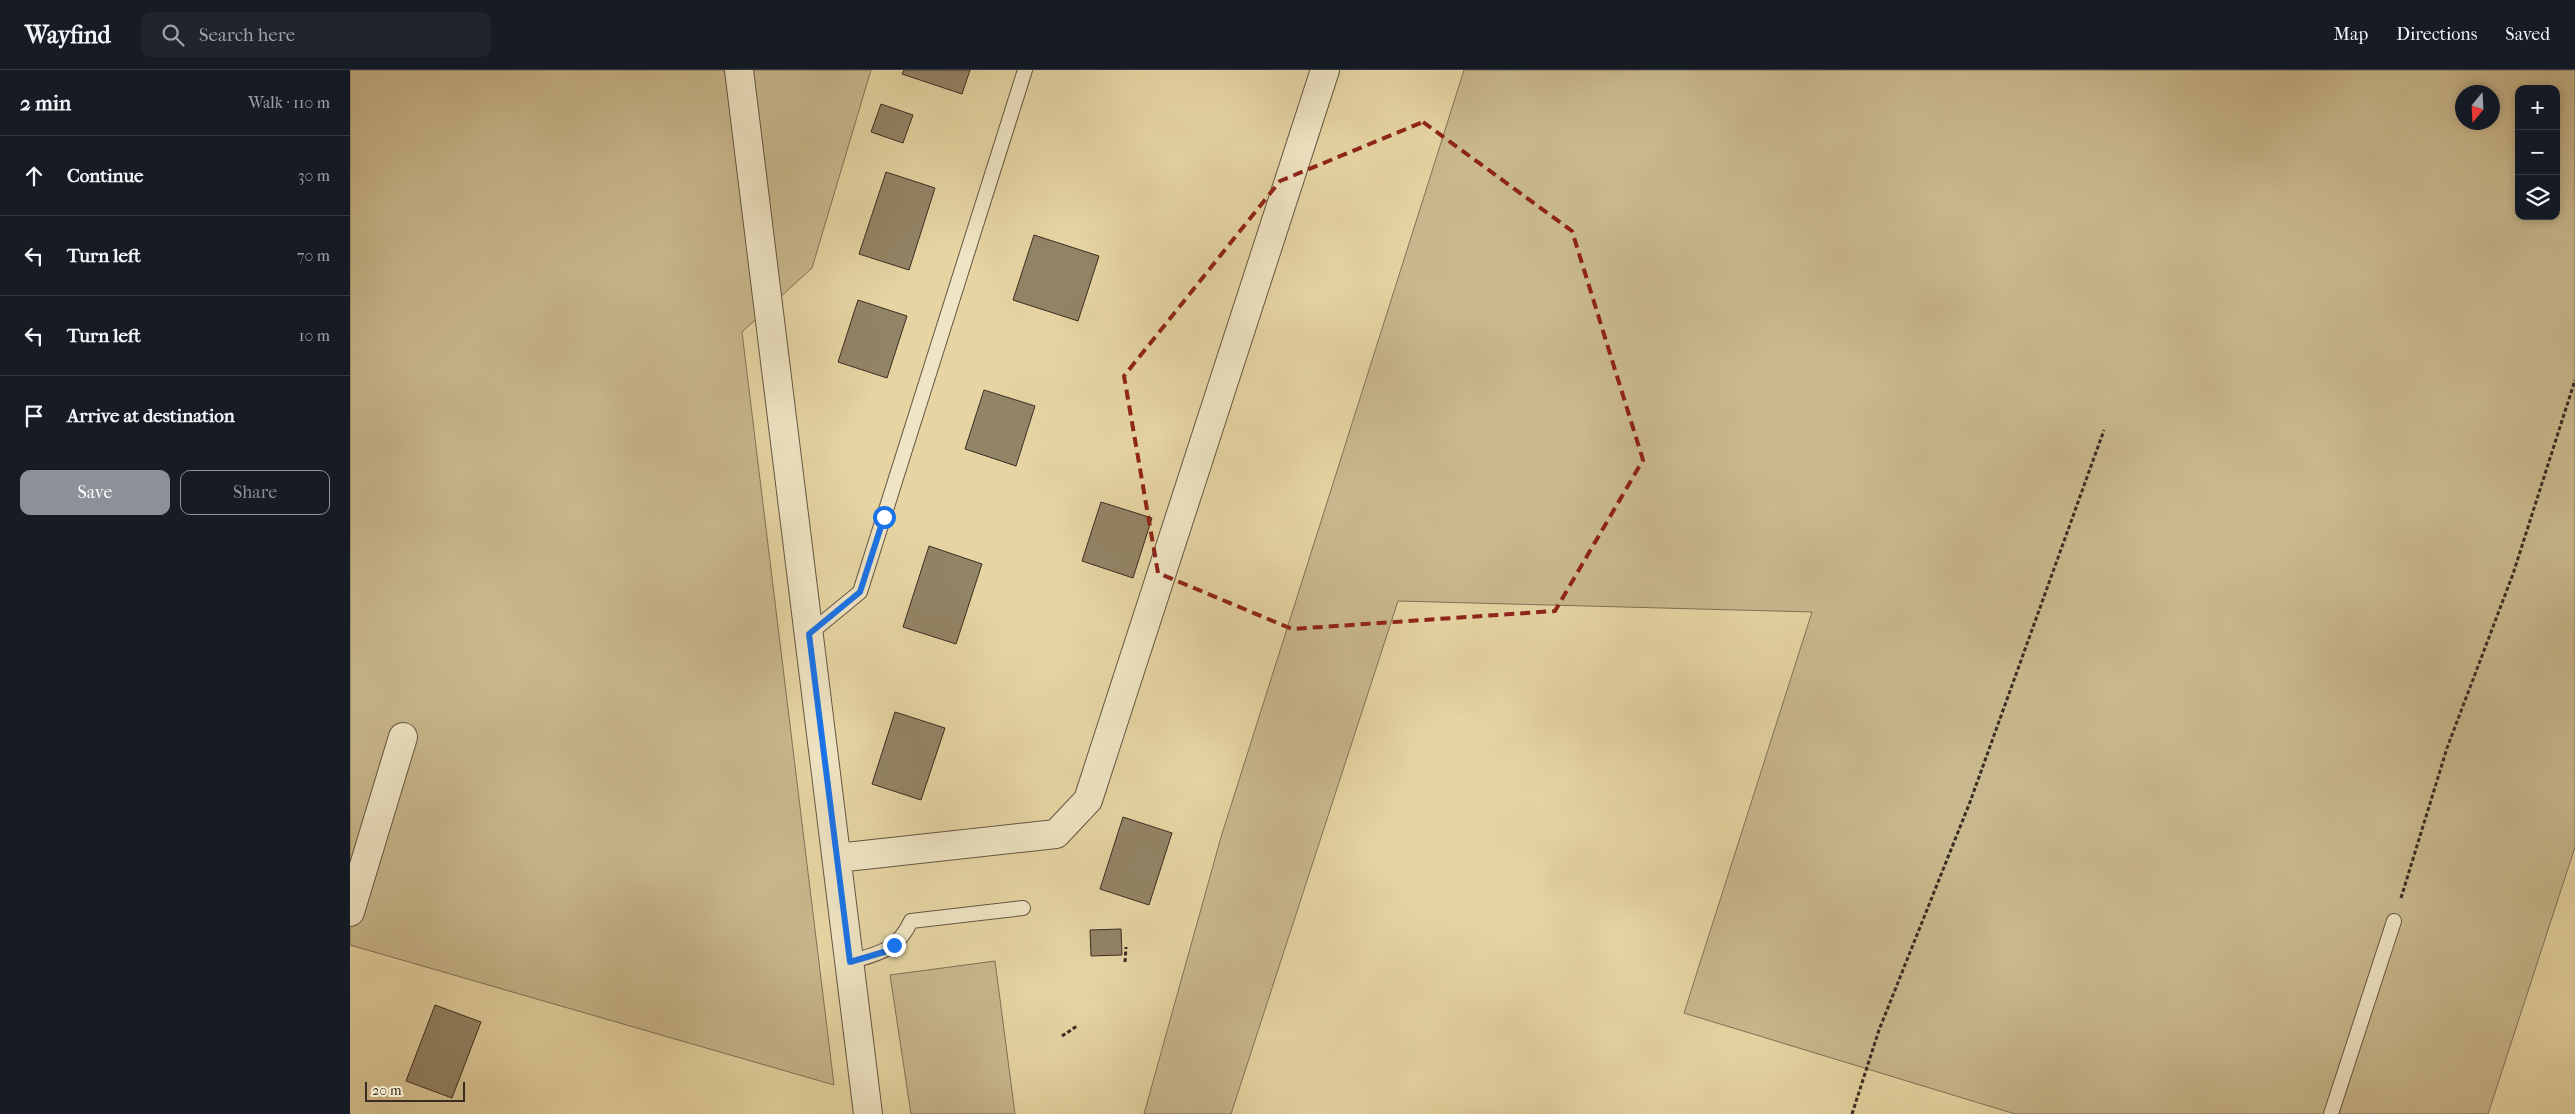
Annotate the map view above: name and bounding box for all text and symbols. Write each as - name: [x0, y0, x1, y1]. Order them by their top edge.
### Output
- search box: [141, 12, 491, 57]
- text: Wayfind: [25, 21, 111, 49]
- icon: search: [159, 21, 187, 49]
- text: Search here: [199, 24, 295, 46]
- text: Map: [2334, 24, 2368, 45]
- text: Directions: [2396, 24, 2477, 45]
- text: Saved: [2505, 24, 2550, 45]
- north arrow: [2455, 85, 2500, 130]
- map controls: [2515, 85, 2560, 220]
- button: +: [2515, 85, 2560, 130]
- text: 2 min: [20, 91, 71, 115]
- text: Walk · 110 m: [248, 93, 330, 112]
- button: −: [2515, 130, 2560, 175]
- icon: ahead: [20, 162, 48, 190]
- text: Continue: [67, 165, 143, 187]
- text: 30 m: [298, 166, 330, 185]
- button: layers: [2515, 175, 2560, 220]
- icon: left: [20, 242, 48, 270]
- text: Turn left: [67, 245, 141, 267]
- text: 70 m: [297, 246, 330, 265]
- icon: left: [20, 322, 48, 350]
- text: Turn left: [67, 325, 141, 347]
- text: 10 m: [299, 326, 330, 345]
- icon: arrive: [20, 402, 48, 430]
- text: Arrive at destination: [67, 405, 235, 427]
- button: Save: [20, 470, 170, 515]
- button: Share: [180, 470, 330, 515]
- route start: [873, 506, 896, 529]
- route end: [883, 934, 906, 957]
- scale bar: [365, 1079, 465, 1102]
- text: 20 m: [372, 1082, 402, 1099]

